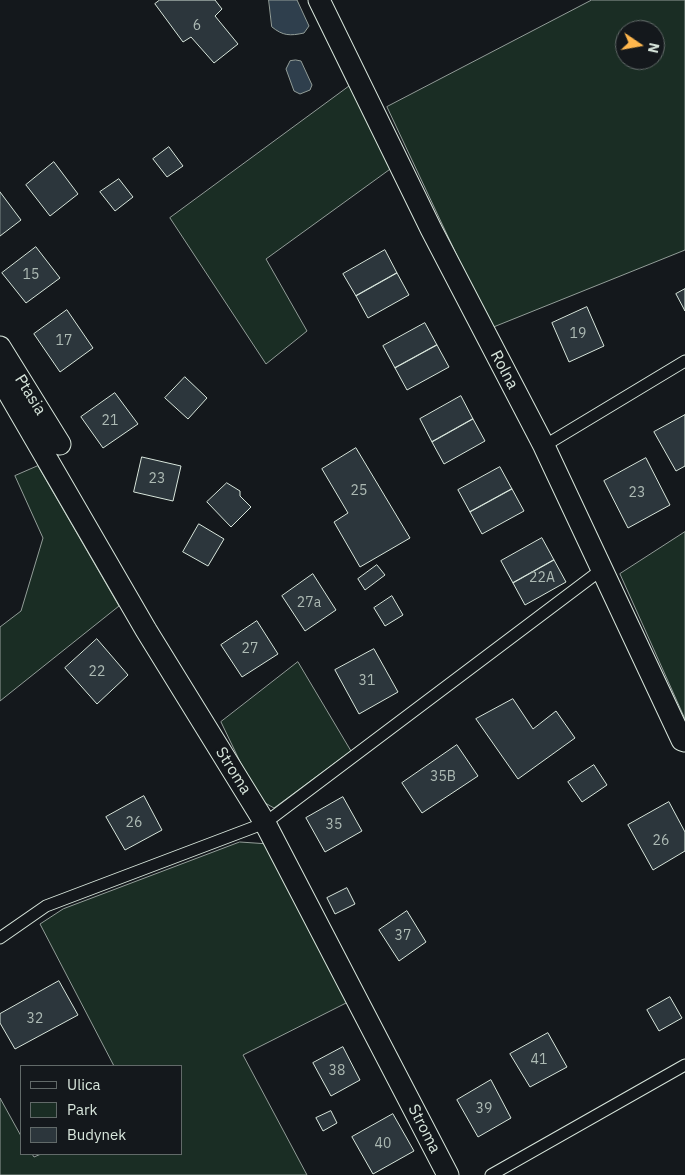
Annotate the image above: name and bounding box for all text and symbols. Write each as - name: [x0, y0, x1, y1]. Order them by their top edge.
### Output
- house number: 6: [193, 18, 201, 34]
- north arrow: [615, 20, 665, 70]
- text: N: [644, 41, 664, 55]
- house number: 15: [23, 267, 39, 283]
- house number: 19: [570, 326, 586, 342]
- house number: 17: [56, 333, 72, 349]
- street label: Rolna: [486, 347, 522, 393]
- street label: Ptasia: [10, 371, 50, 419]
- house number: 21: [102, 413, 118, 429]
- house number: 23: [149, 471, 165, 487]
- house number: 25: [351, 483, 367, 499]
- house number: 23: [629, 485, 645, 501]
- house number: 22A: [529, 570, 555, 586]
- house number: 27a: [297, 595, 321, 611]
- house number: 27: [242, 641, 258, 657]
- house number: 22: [89, 664, 105, 680]
- house number: 31: [359, 673, 375, 689]
- street label: Stroma: [211, 744, 255, 798]
- house number: 35B: [430, 769, 456, 785]
- house number: 26: [126, 815, 142, 831]
- house number: 35: [326, 817, 342, 833]
- house number: 26: [653, 833, 669, 849]
- house number: 37: [395, 928, 411, 944]
- house number: 32: [27, 1011, 43, 1027]
- house number: 41: [531, 1052, 547, 1068]
- house number: 38: [329, 1063, 345, 1079]
- legend: [20, 1065, 182, 1155]
- text: Ulica: [67, 1075, 101, 1094]
- text: Park: [67, 1100, 97, 1119]
- street label: Stroma: [404, 1101, 444, 1157]
- house number: 39: [476, 1101, 492, 1117]
- text: Budynek: [67, 1125, 126, 1144]
- house number: 40: [375, 1136, 391, 1152]

